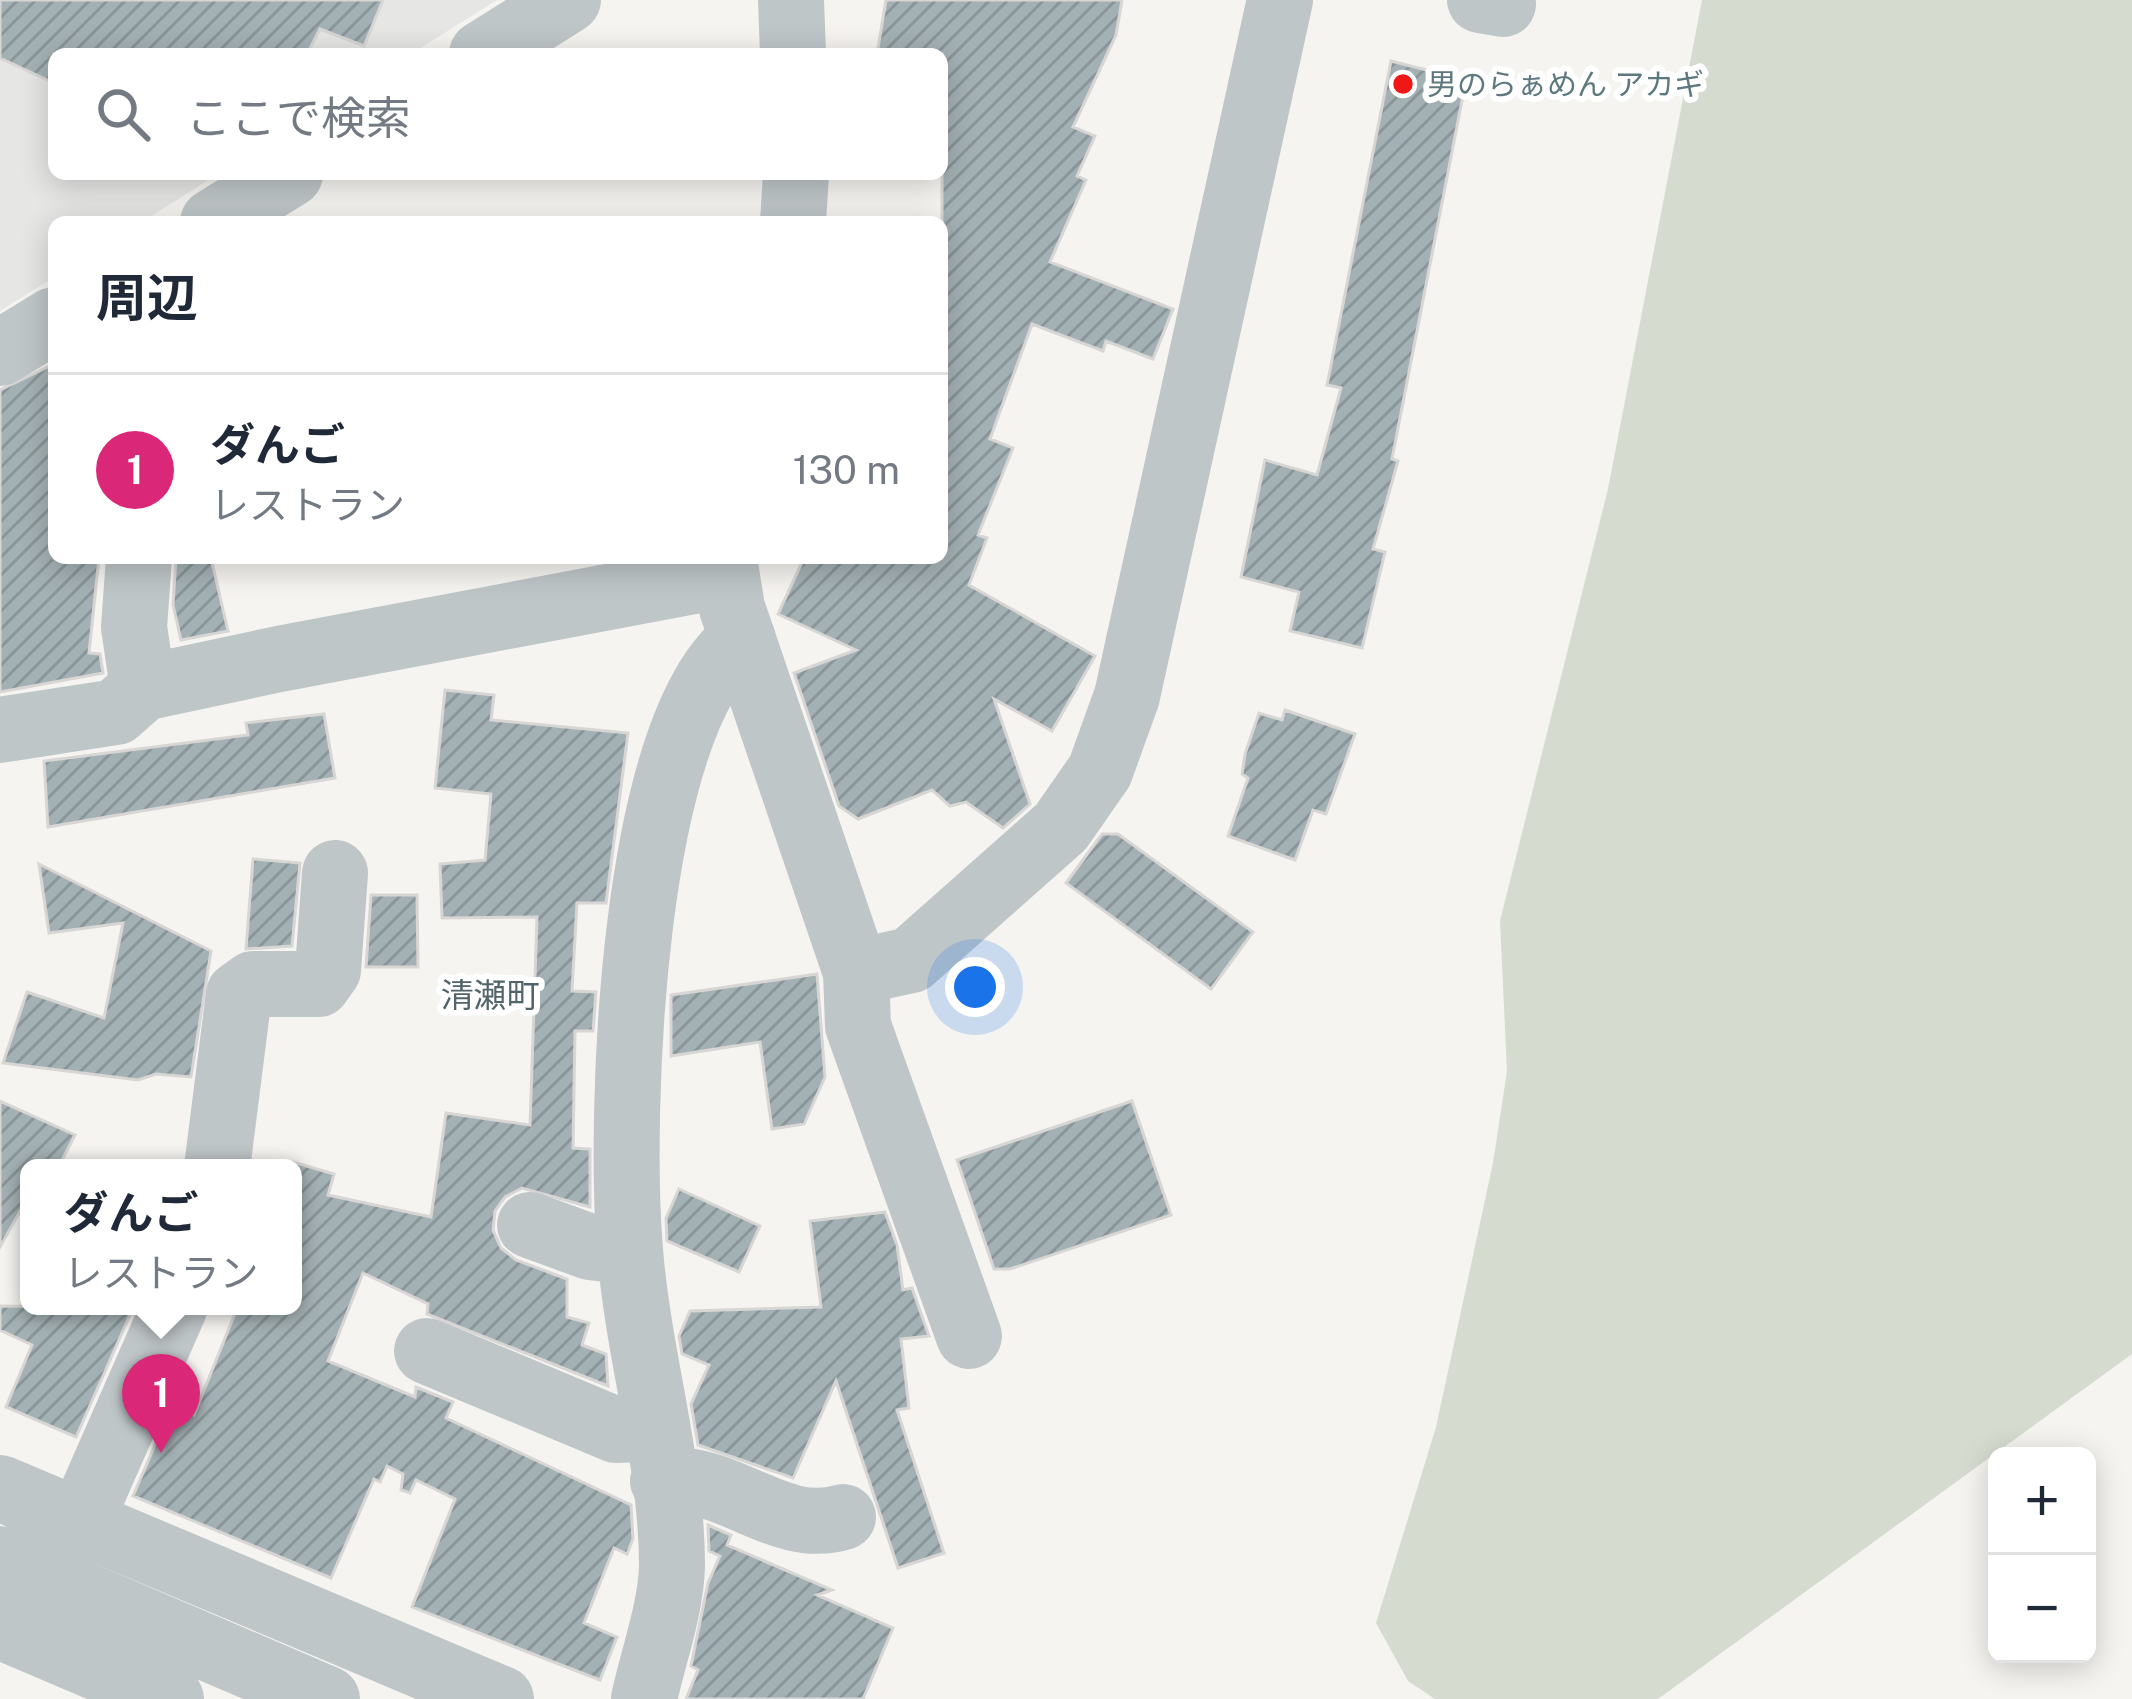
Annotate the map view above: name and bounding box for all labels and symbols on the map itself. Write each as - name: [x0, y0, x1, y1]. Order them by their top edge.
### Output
- place label: 男のらぁめん アカギ: [1427, 66, 1704, 102]
- marker: 男のらぁめん アカギ: [1390, 71, 1416, 97]
- your location: [945, 957, 1005, 1017]
- district label: 清瀬町: [441, 976, 540, 1014]
- pin: 1: [122, 1354, 200, 1453]

